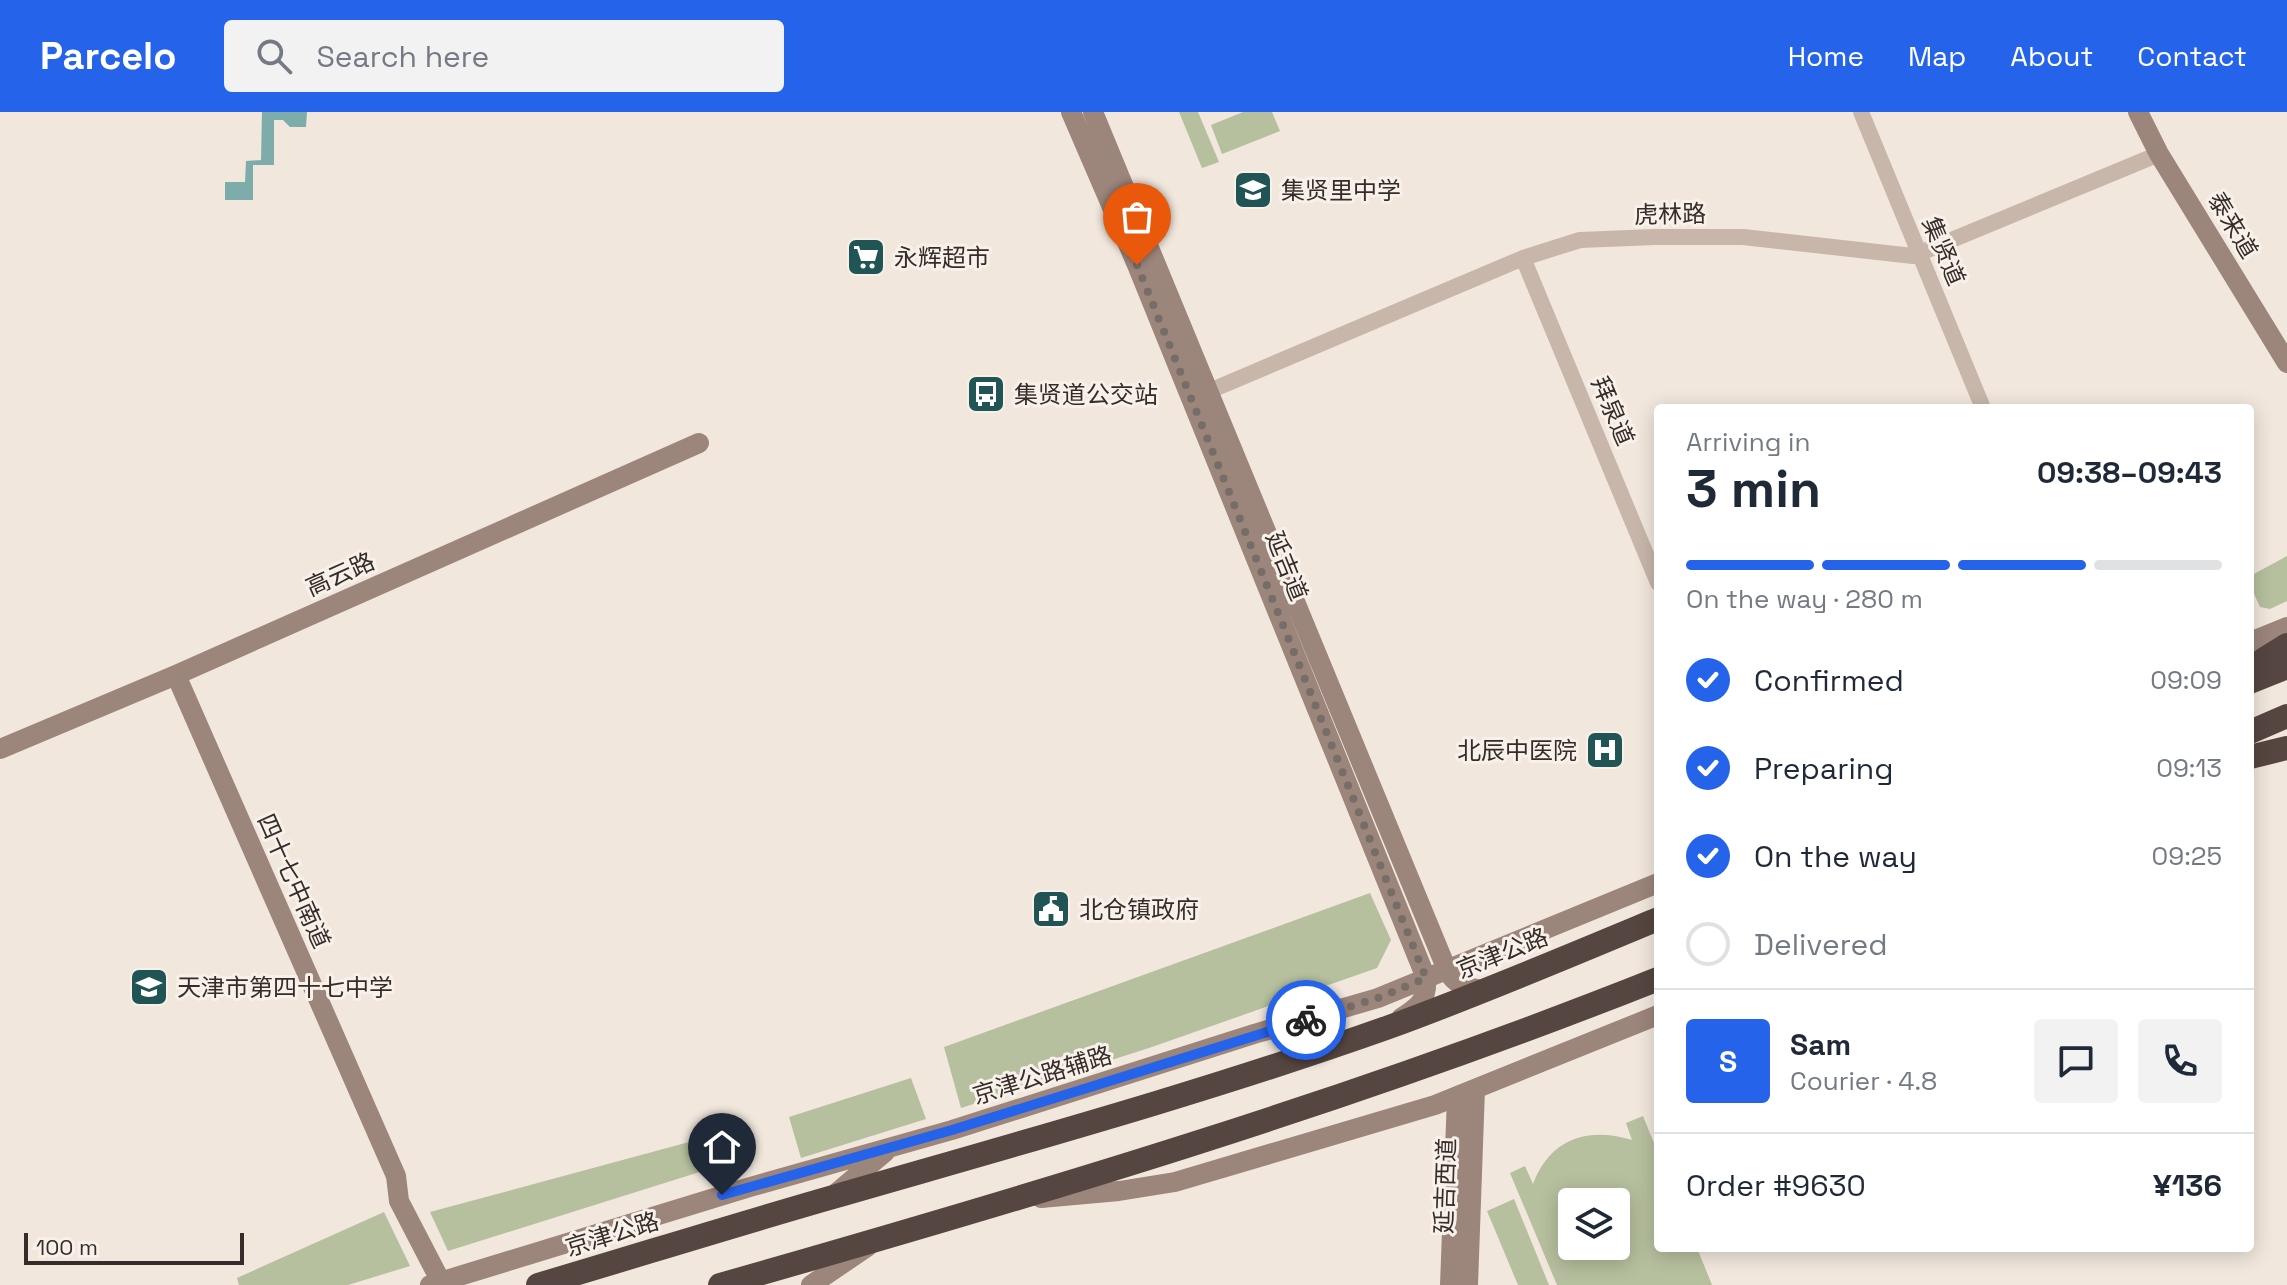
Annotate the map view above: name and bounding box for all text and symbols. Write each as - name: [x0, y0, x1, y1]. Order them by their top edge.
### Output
- search box: [224, 20, 784, 92]
- text: Parcelo: [40, 32, 176, 80]
- icon: search: [252, 34, 296, 78]
- text: Search here: [316, 37, 489, 76]
- text: Home: [1788, 38, 1864, 74]
- text: Map: [1908, 38, 1966, 74]
- text: About: [2010, 38, 2093, 74]
- text: Contact: [2137, 38, 2247, 74]
- school or university icon: 集贤里中学: [1232, 169, 1274, 211]
- place label: 集贤里中学: [1281, 175, 1401, 206]
- pin: [1103, 183, 1171, 265]
- street label: 泰来道: [2201, 186, 2265, 264]
- icon: bag: [1115, 195, 1159, 239]
- street label: 虎林路: [1634, 198, 1706, 230]
- street label: 集贤道: [1916, 212, 1972, 290]
- supermarket icon: 永辉超市: [845, 236, 887, 278]
- place label: 永辉超市: [894, 242, 990, 273]
- street label: 拜泉道: [1585, 372, 1641, 450]
- bus stop icon: 集贤道公交站: [965, 373, 1007, 415]
- place label: 集贤道公交站: [1014, 379, 1158, 410]
- text: Arriving in: [1686, 425, 1810, 459]
- text: 09:38–09:43: [2037, 453, 2222, 492]
- text: 3 min: [1686, 456, 1821, 522]
- street label: 延吉道: [1259, 527, 1315, 605]
- street label: 高云路: [301, 545, 379, 603]
- text: On the way · 280 m: [1686, 582, 1923, 616]
- icon: check: [1686, 658, 1730, 702]
- text: Confirmed: [1754, 661, 1904, 700]
- text: 09:09: [2150, 663, 2222, 697]
- hospital icon: 北辰中医院: [1584, 729, 1626, 771]
- place label: 北辰中医院: [1457, 735, 1577, 766]
- icon: check: [1686, 746, 1730, 790]
- text: Preparing: [1754, 749, 1893, 788]
- text: 09:13: [2156, 751, 2222, 785]
- street label: 四十七中南道: [251, 809, 337, 953]
- icon: check: [1686, 834, 1730, 878]
- text: On the way: [1754, 837, 1917, 876]
- text: 09:25: [2152, 839, 2222, 873]
- public building icon: 北仓镇政府: [1030, 888, 1072, 930]
- place label: 北仓镇政府: [1079, 894, 1199, 925]
- street label: 京津公路: [1452, 921, 1552, 985]
- text: Delivered: [1754, 925, 1888, 964]
- school or university icon: 天津市第四十七中学: [128, 966, 170, 1008]
- place label: 天津市第四十七中学: [177, 972, 393, 1003]
- courier: [1266, 980, 1346, 1060]
- icon: bike: [1284, 998, 1328, 1042]
- button: chat: [2034, 1019, 2118, 1103]
- button: phone: [2138, 1019, 2222, 1103]
- text: Sam: [1790, 1025, 1851, 1064]
- street label: 京津公路辅路: [969, 1039, 1115, 1111]
- text: S: [1719, 1042, 1737, 1081]
- text: Courier · 4.8: [1790, 1064, 1937, 1098]
- pin: [688, 1113, 756, 1195]
- icon: home: [700, 1125, 744, 1169]
- street label: 延吉西道: [1428, 1137, 1462, 1235]
- text: Order #9630: [1686, 1166, 1866, 1205]
- text: ¥136: [2153, 1166, 2222, 1205]
- map controls: [1558, 1188, 1630, 1260]
- button: layers: [1558, 1188, 1630, 1260]
- street label: 京津公路: [562, 1205, 662, 1263]
- scale bar: [24, 1229, 244, 1265]
- text: 100 m: [36, 1233, 98, 1261]

